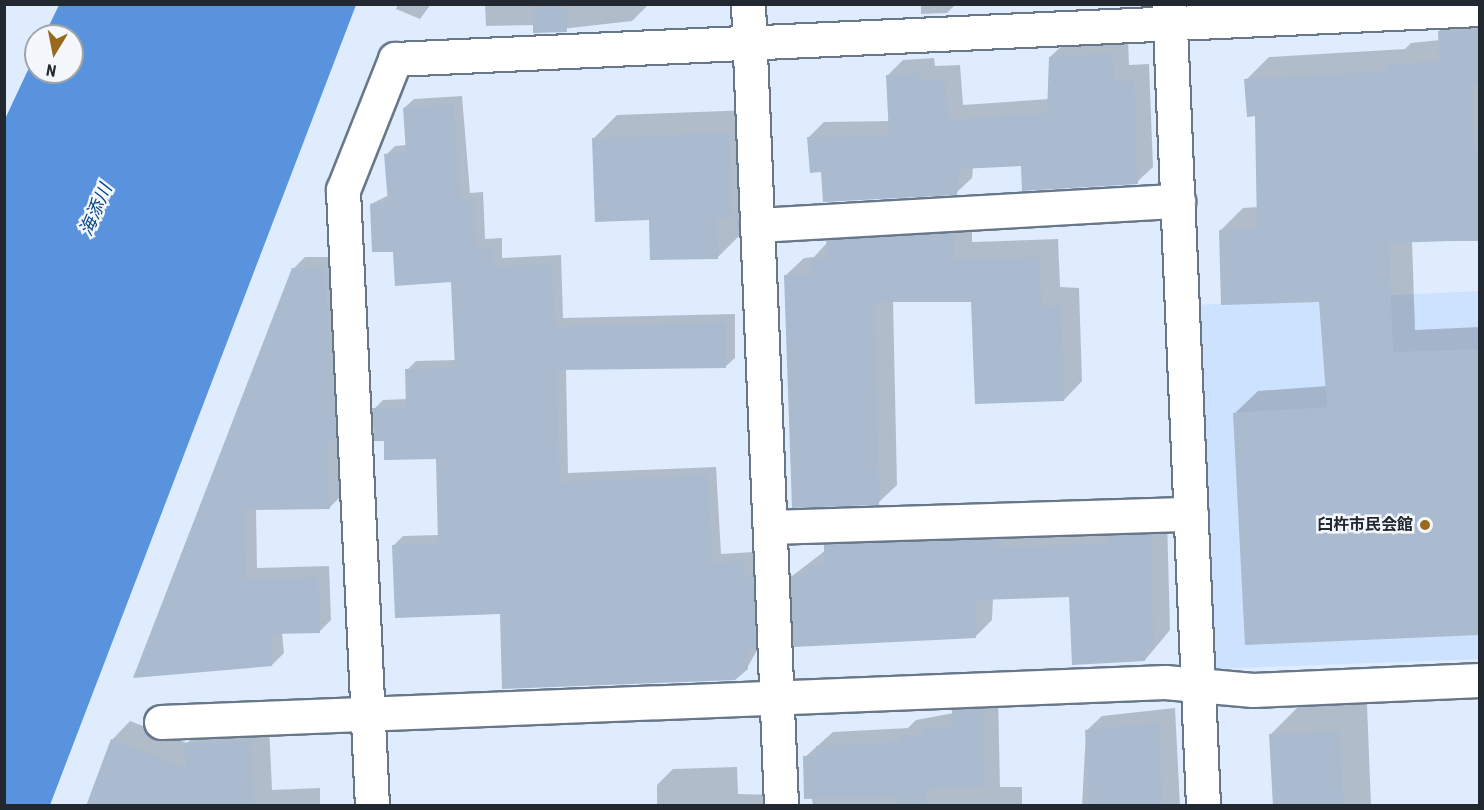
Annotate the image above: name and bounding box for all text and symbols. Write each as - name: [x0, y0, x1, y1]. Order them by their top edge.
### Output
- north arrow: [24, 24, 84, 84]
- text: N: [45, 60, 58, 80]
- water label: 海添川: [75, 181, 117, 239]
- place label: 臼杵市民会館: [1317, 515, 1413, 535]
- marker: 臼杵市民会館: [1418, 518, 1432, 532]

